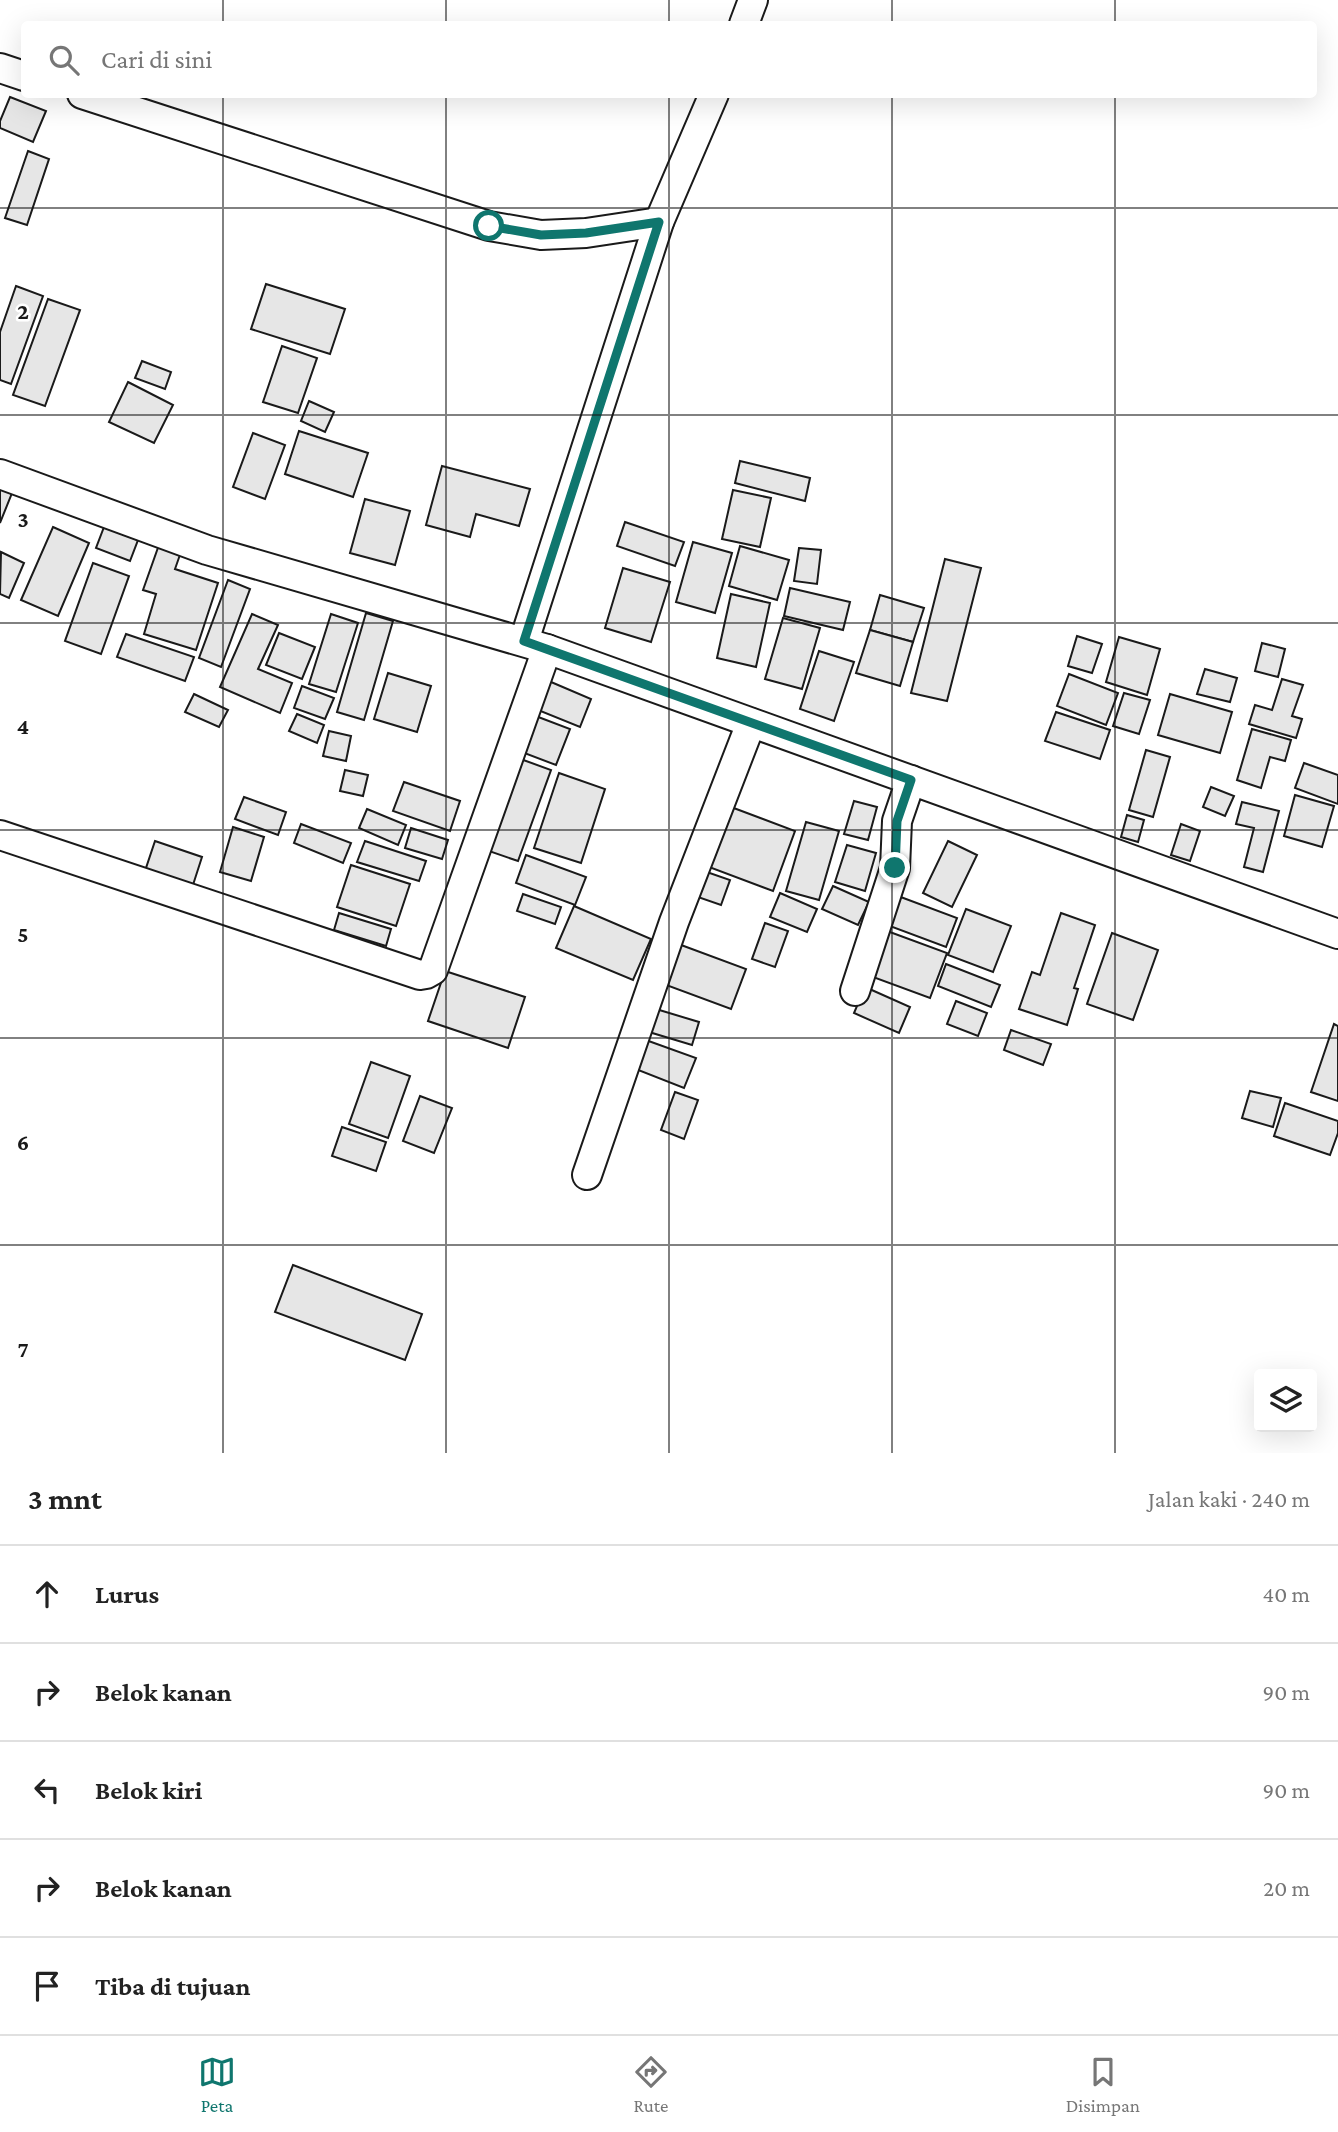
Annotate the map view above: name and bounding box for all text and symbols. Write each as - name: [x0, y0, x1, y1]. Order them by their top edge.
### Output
- search box: [21, 21, 1317, 98]
- icon: search: [45, 41, 83, 79]
- text: Cari di sini: [101, 45, 212, 74]
- route start: [473, 210, 504, 241]
- text: 2: [17, 298, 29, 324]
- text: 3: [17, 506, 29, 532]
- text: 4: [17, 713, 29, 739]
- route end: [879, 852, 910, 883]
- text: 5: [17, 921, 29, 947]
- text: 6: [17, 1129, 29, 1155]
- text: 7: [17, 1336, 29, 1362]
- map controls: [1254, 1369, 1317, 1432]
- button: layers: [1254, 1369, 1317, 1432]
- text: 3 mnt: [28, 1482, 102, 1515]
- text: Jalan kaki · 240 m: [1148, 1486, 1310, 1512]
- icon: ahead: [28, 1575, 66, 1613]
- text: Lurus: [95, 1580, 159, 1609]
- text: 40 m: [1262, 1581, 1310, 1607]
- icon: right: [28, 1673, 66, 1711]
- text: Belok kanan: [95, 1678, 232, 1707]
- text: 90 m: [1263, 1679, 1310, 1705]
- icon: left: [28, 1771, 66, 1809]
- text: Belok kiri: [95, 1776, 202, 1805]
- text: 90 m: [1263, 1777, 1310, 1803]
- icon: right: [28, 1869, 66, 1907]
- text: Belok kanan: [95, 1874, 232, 1903]
- text: 20 m: [1263, 1875, 1310, 1901]
- icon: arrive: [28, 1967, 66, 2005]
- text: Tiba di tujuan: [95, 1972, 250, 2001]
- tab: Peta: [198, 2053, 236, 2116]
- tab: Rute: [632, 2053, 670, 2116]
- tab: Disimpan: [1066, 2053, 1140, 2116]

